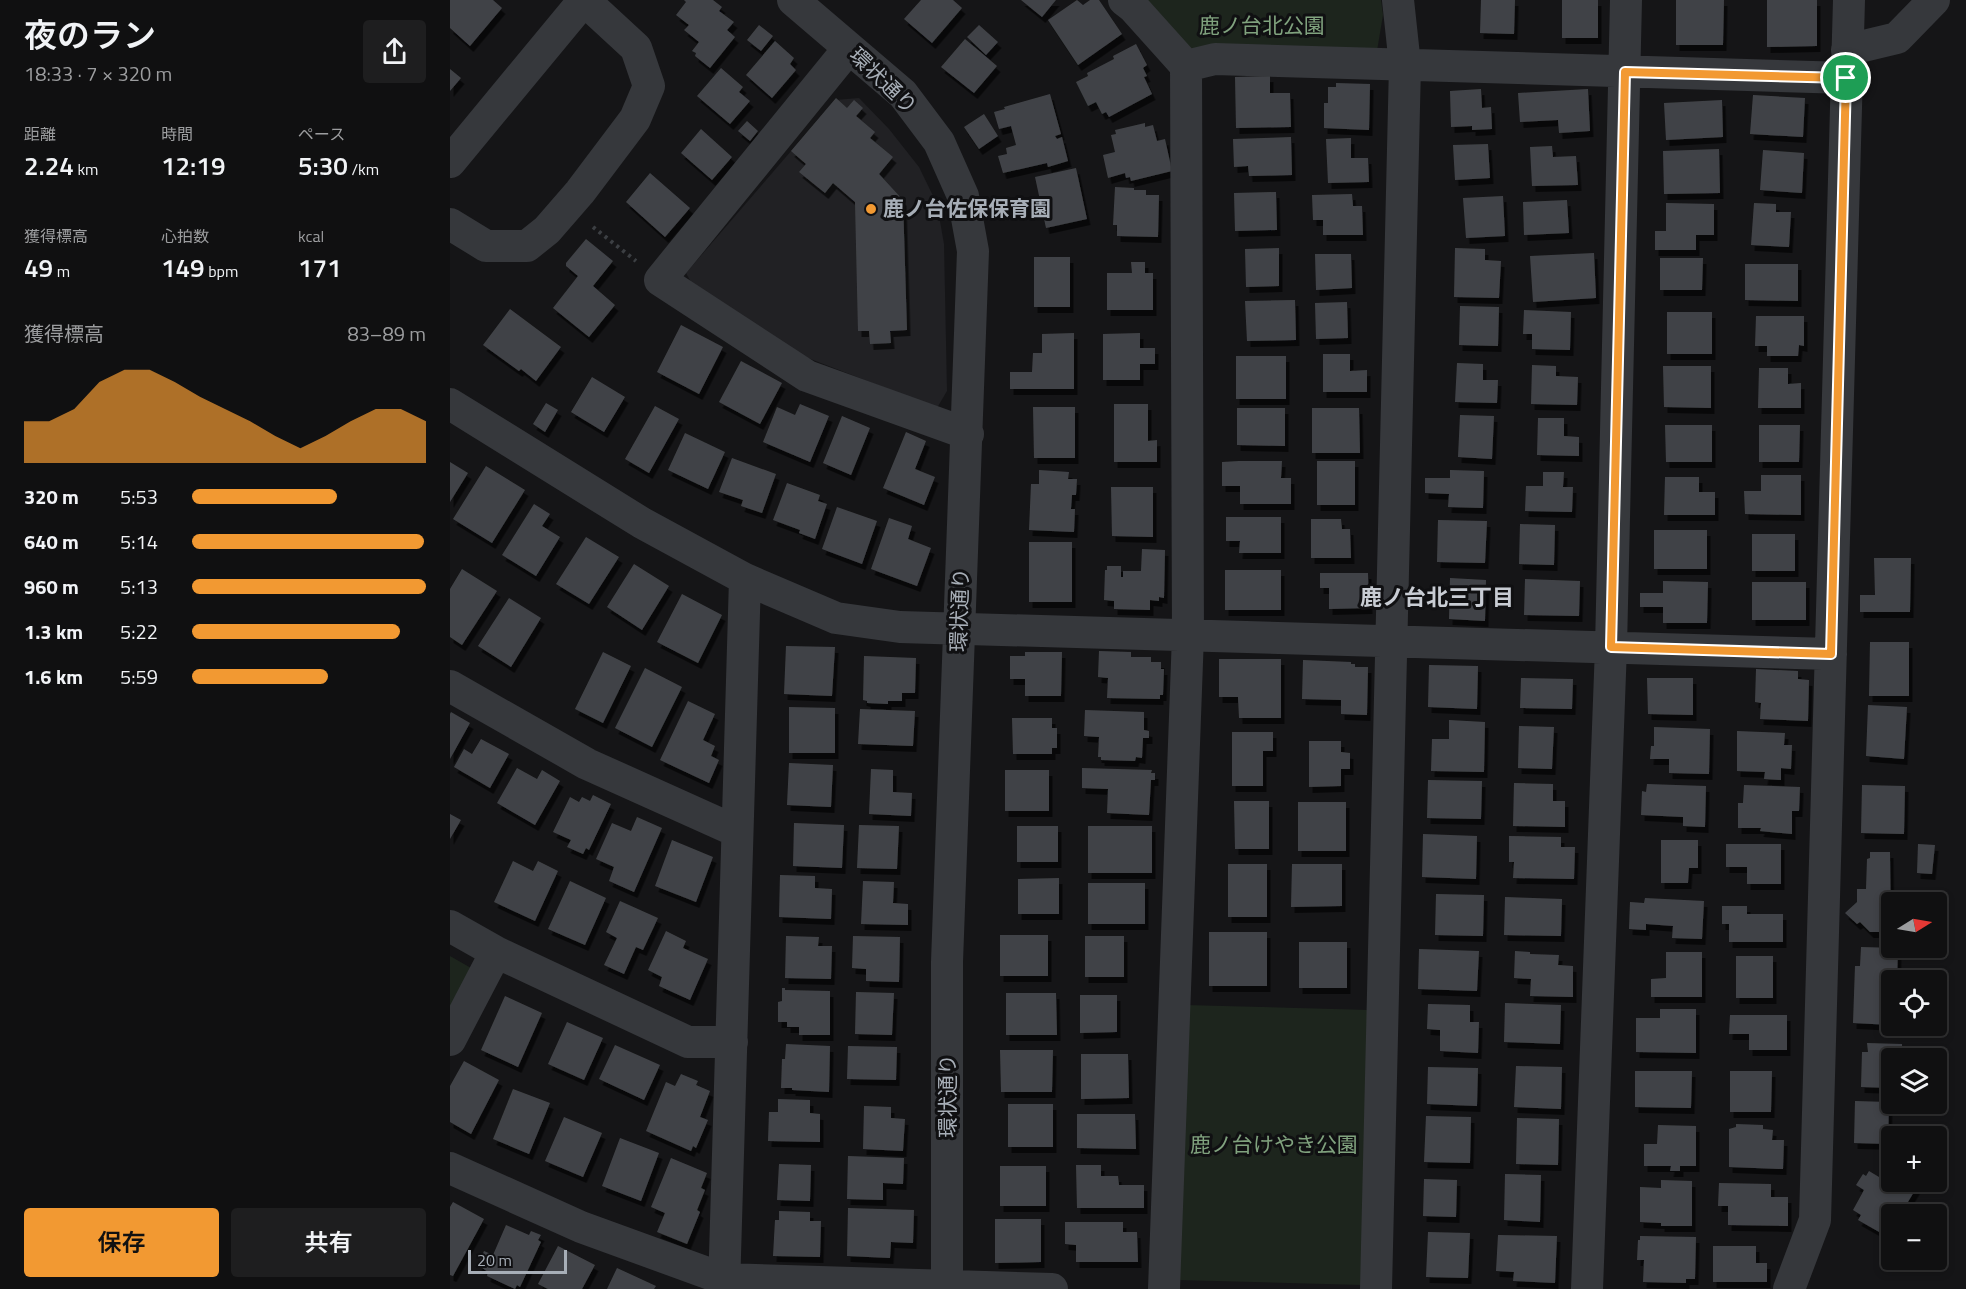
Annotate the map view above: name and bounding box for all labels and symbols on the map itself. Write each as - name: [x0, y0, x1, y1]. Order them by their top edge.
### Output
- park label: 鹿ノ台北公園: [1199, 9, 1325, 41]
- street label: 環状通り: [842, 40, 925, 121]
- pin: [1820, 52, 1871, 103]
- place label: 鹿ノ台佐保保育園: [883, 192, 1051, 224]
- marker: 鹿ノ台佐保保育園: [864, 202, 878, 216]
- street label: 環状通り: [942, 567, 976, 652]
- district label: 鹿ノ台北三丁目: [1360, 580, 1514, 614]
- north arrow: [1881, 892, 1947, 958]
- street label: 環状通り: [931, 1054, 963, 1138]
- park label: 鹿ノ台けやき公園: [1190, 1128, 1358, 1160]
- scale bar: [468, 1247, 567, 1274]

